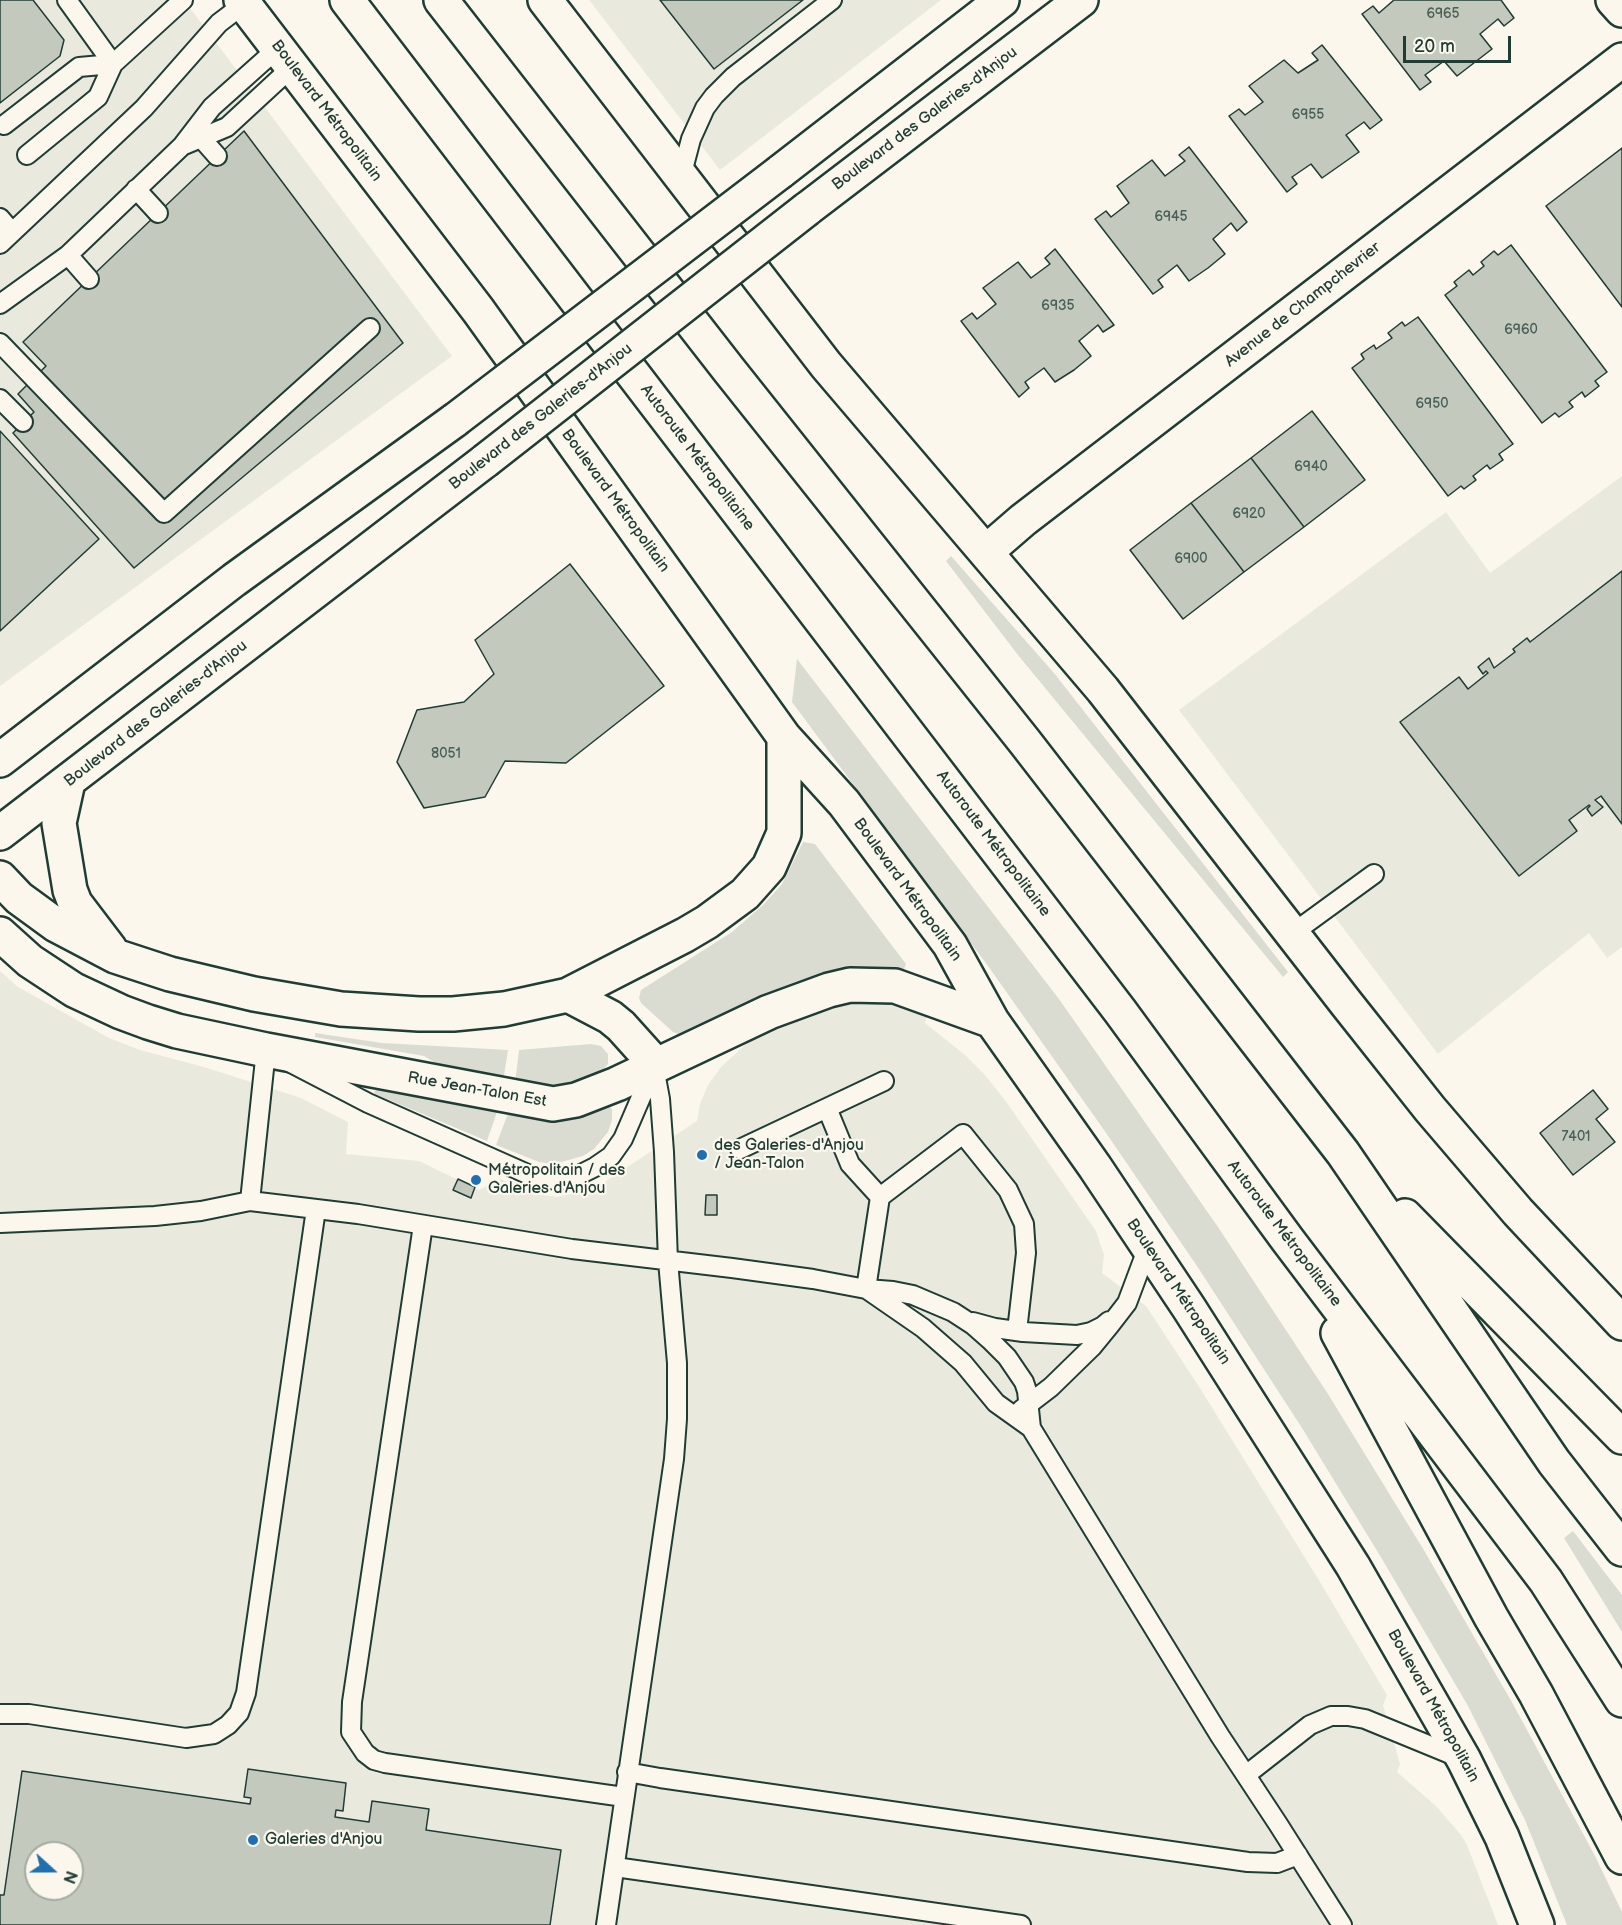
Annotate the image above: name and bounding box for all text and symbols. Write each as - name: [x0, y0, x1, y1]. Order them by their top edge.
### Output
- house number: 6965: [1426, 6, 1460, 22]
- scale bar: [1406, 24, 1514, 62]
- text: 20 m: [1414, 36, 1455, 57]
- street label: Boulevard Métropolitain: [267, 37, 385, 185]
- street label: Boulevard des Galeries-d'Anjou: [829, 43, 1021, 195]
- house number: 6955: [1292, 107, 1324, 123]
- house number: 6945: [1154, 209, 1188, 225]
- street label: Avenue de Champchevrier: [1221, 238, 1385, 372]
- house number: 6935: [1041, 298, 1075, 314]
- house number: 6960: [1504, 322, 1538, 338]
- street label: Boulevard des Galeries-d'Anjou: [446, 340, 636, 494]
- street label: Autoroute Métropolitaine: [636, 381, 758, 535]
- house number: 6950: [1416, 396, 1448, 412]
- street label: Boulevard Métropolitain: [557, 426, 673, 576]
- house number: 6940: [1294, 459, 1328, 475]
- house number: 6920: [1232, 506, 1266, 522]
- house number: 6900: [1174, 551, 1208, 567]
- street label: Boulevard des Galeries-d'Anjou: [61, 637, 251, 791]
- house number: 8051: [431, 746, 461, 762]
- street label: Autoroute Métropolitaine: [932, 767, 1054, 921]
- street label: Boulevard Métropolitain: [849, 815, 965, 965]
- street label: Rue Jean-Talon Est: [406, 1068, 548, 1112]
- house number: 7401: [1561, 1129, 1591, 1145]
- place label: des Galeries-d'Anjou / Jean-Talon: [714, 1136, 864, 1174]
- marker: des Galeries-d'Anjou / Jean-Talon: [695, 1148, 709, 1162]
- street label: Autoroute Métropolitaine: [1223, 1157, 1345, 1311]
- place label: Métropolitain / des Galeries d'Anjou: [488, 1161, 625, 1199]
- marker: Métropolitain / des Galeries d'Anjou: [469, 1173, 483, 1187]
- street label: Boulevard Métropolitain: [1122, 1215, 1234, 1369]
- street label: Boulevard Métropolitain: [1383, 1626, 1483, 1786]
- place label: Galeries d'Anjou: [265, 1830, 382, 1850]
- marker: Galeries d'Anjou: [246, 1833, 260, 1847]
- north arrow: [24, 1841, 84, 1901]
- text: N: [58, 1868, 80, 1886]

